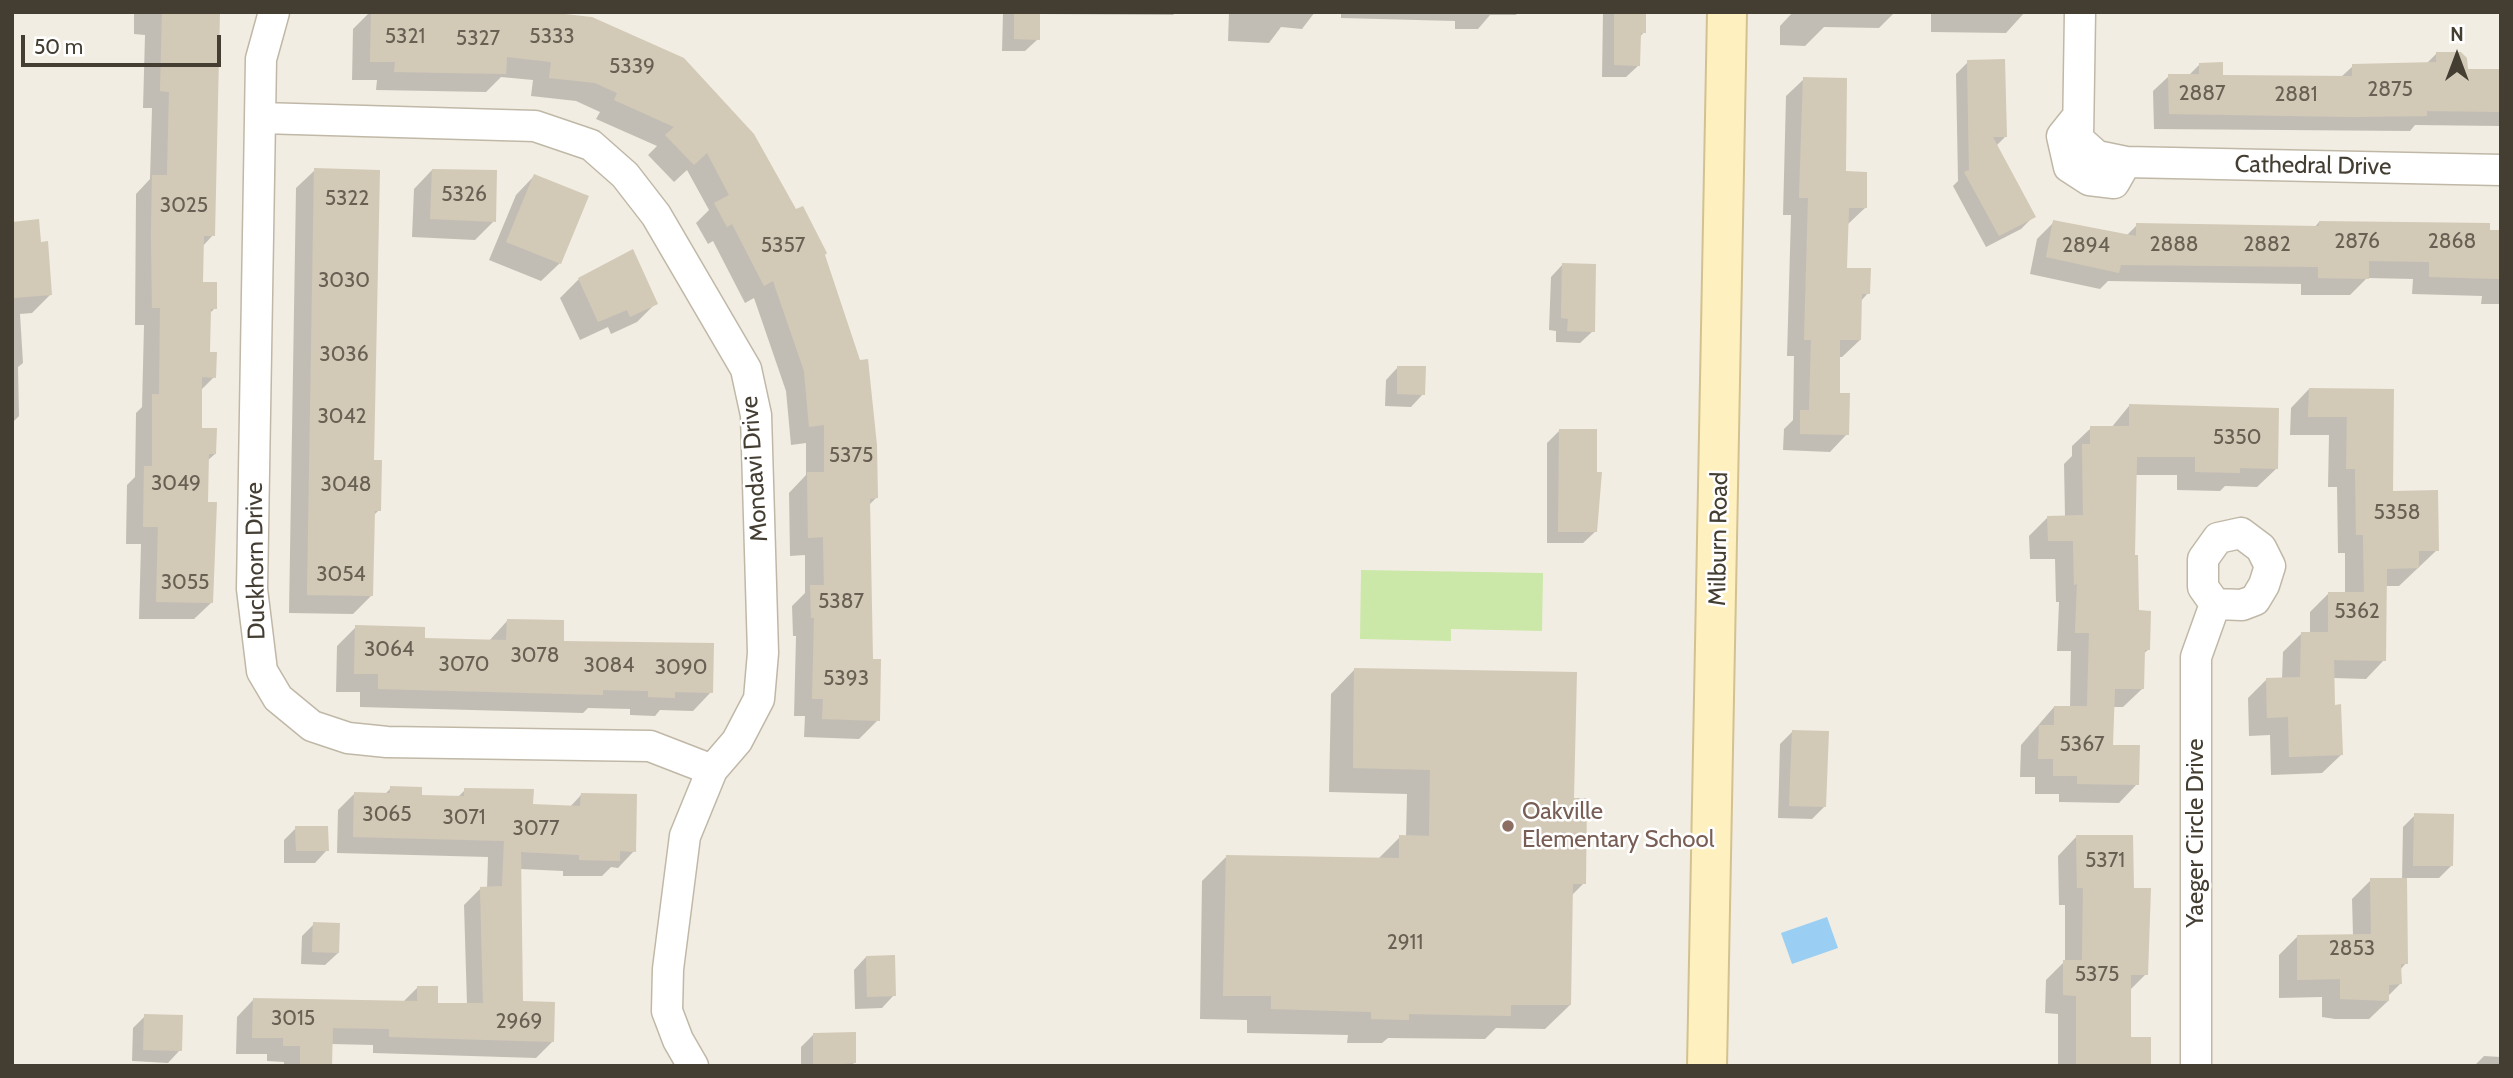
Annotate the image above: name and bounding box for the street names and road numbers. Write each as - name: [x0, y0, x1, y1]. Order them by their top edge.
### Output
- street label: Cathedral Drive: [2234, 150, 2392, 182]
- street label: Mondavi Drive: [736, 395, 774, 543]
- street label: Milburn Road: [1703, 472, 1735, 606]
- street label: Duckhorn Drive: [240, 482, 272, 640]
- street label: Yaeger Circle Drive: [2182, 739, 2210, 927]

